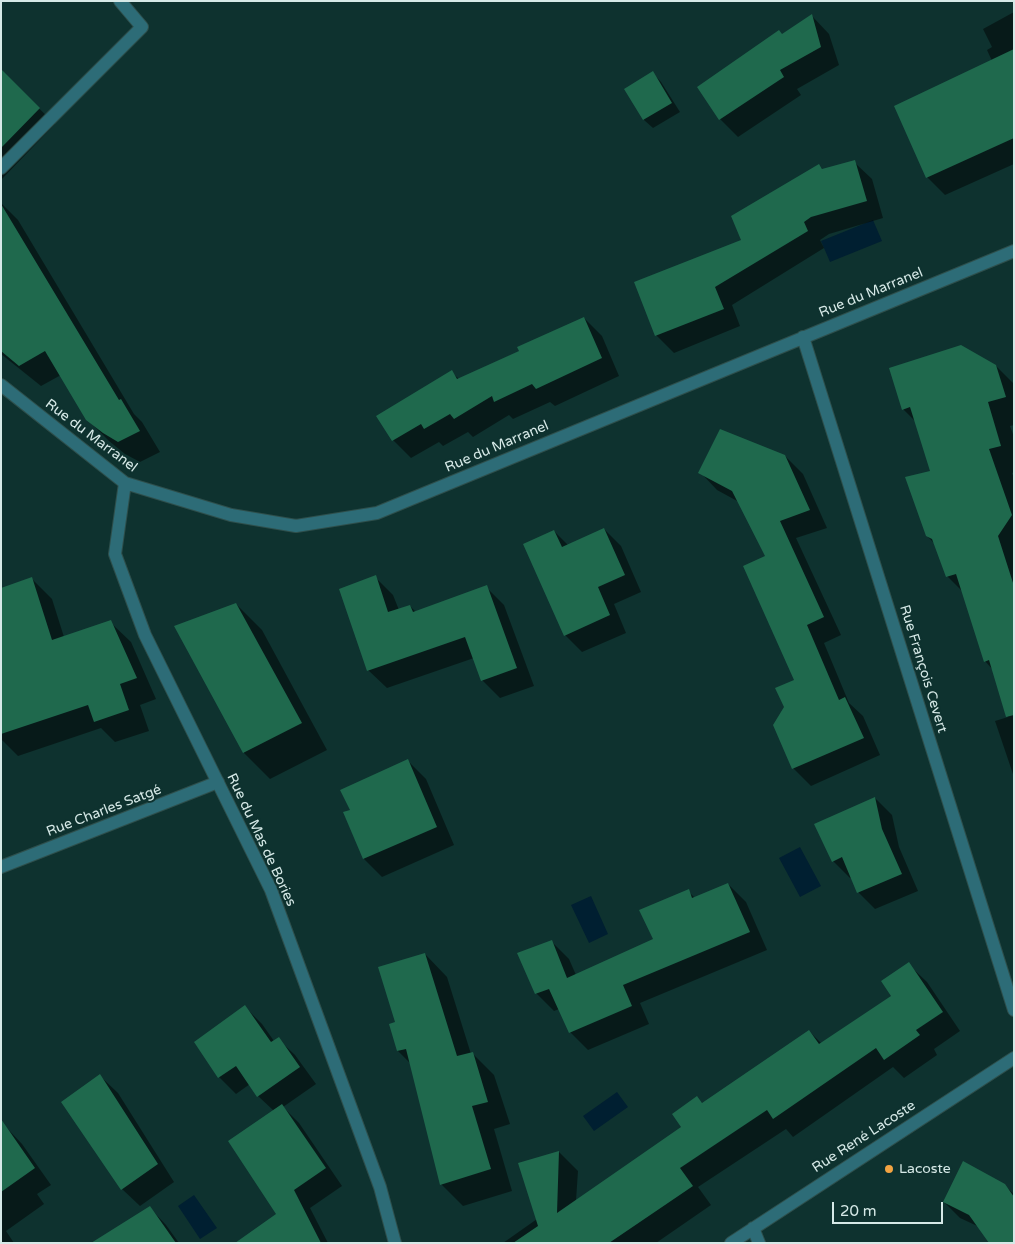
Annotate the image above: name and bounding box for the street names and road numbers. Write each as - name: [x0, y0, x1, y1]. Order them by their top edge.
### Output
- street label: Rue du Marranel: [816, 264, 926, 322]
- street label: Rue du Marranel: [42, 396, 140, 476]
- street label: Rue du Marranel: [443, 418, 551, 476]
- street label: Rue François Cevert: [896, 603, 950, 735]
- street label: Rue du Mas de Bories: [223, 771, 299, 909]
- street label: Rue Charles Satgé: [44, 781, 164, 841]
- street label: Rue René Lacoste: [809, 1097, 919, 1177]

